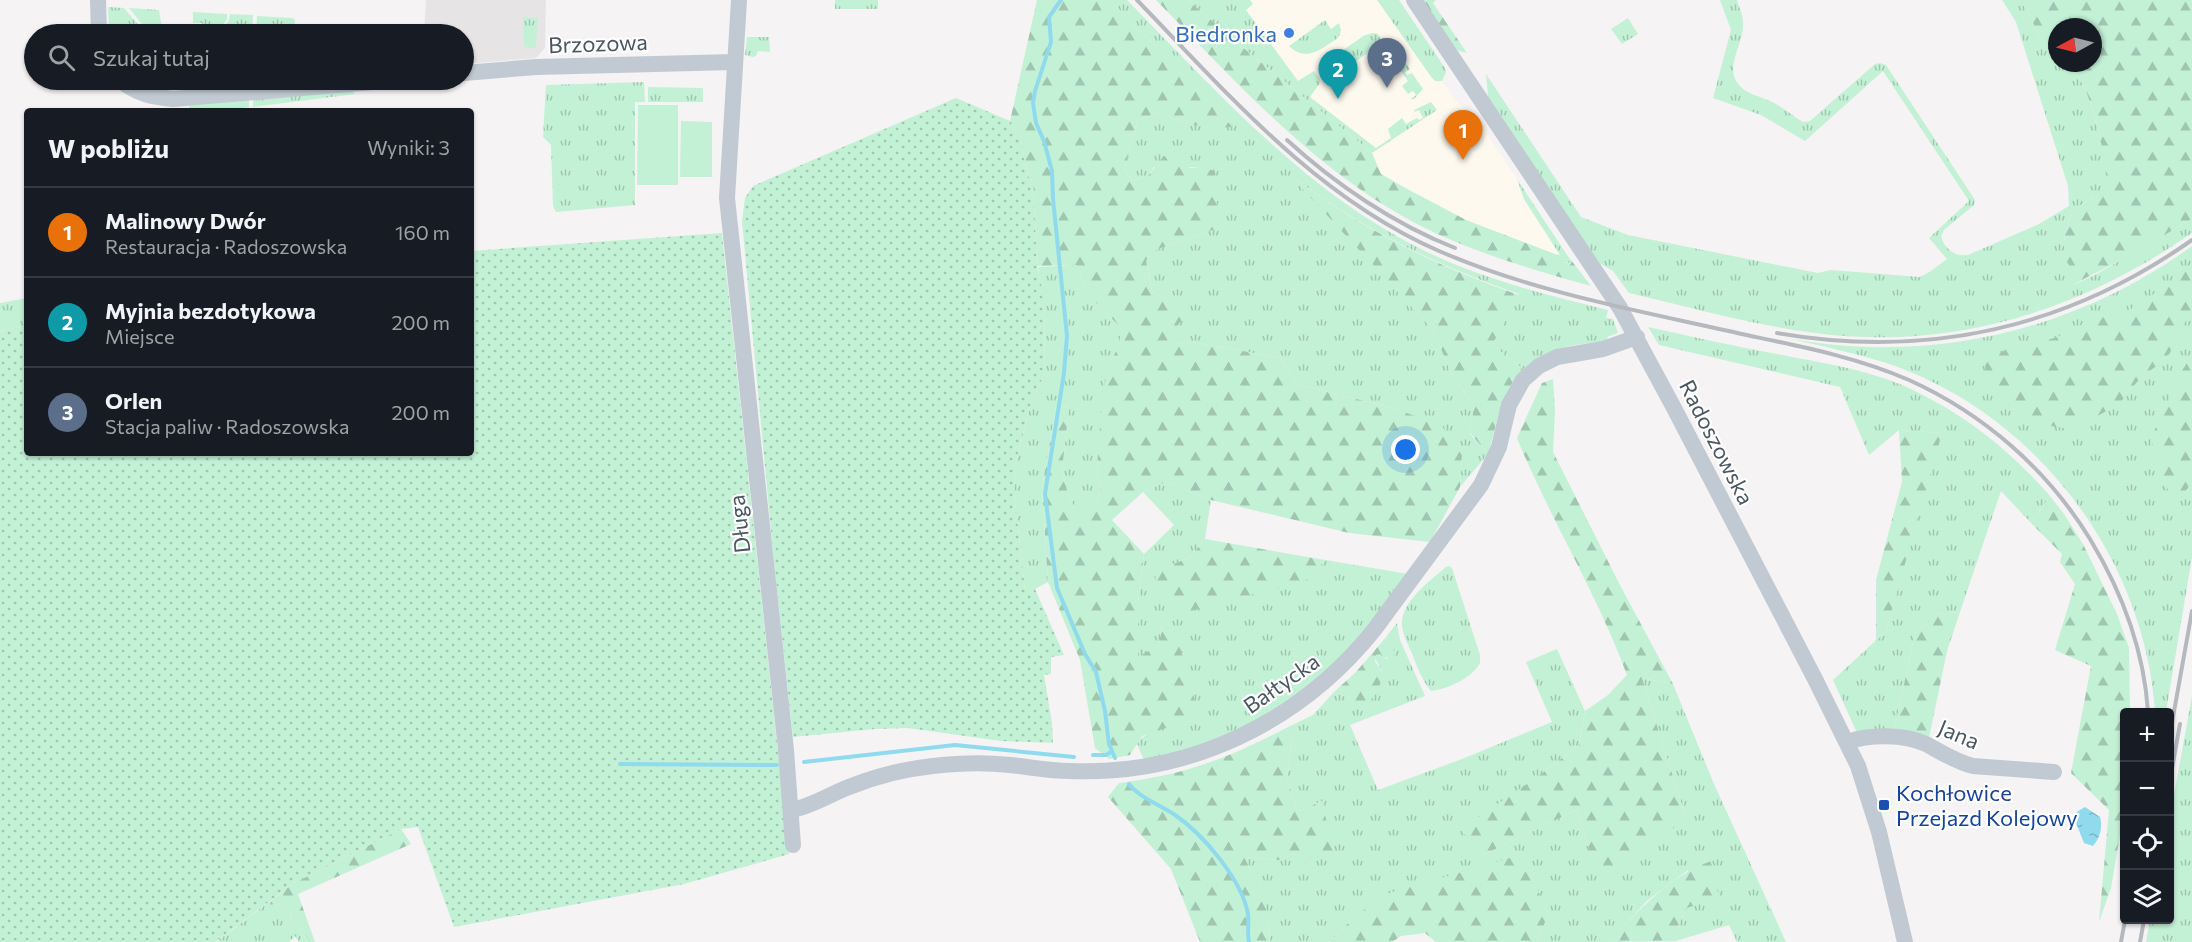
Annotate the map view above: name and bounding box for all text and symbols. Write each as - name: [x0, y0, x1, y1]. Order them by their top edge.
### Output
- north arrow: [2048, 18, 2102, 72]
- place label: Biedronka: [1175, 20, 1277, 47]
- search box: [24, 24, 474, 90]
- marker: Biedronka: [1282, 26, 1296, 40]
- street label: Brzozowa: [548, 28, 648, 58]
- pin: 3: [1368, 38, 1406, 88]
- icon: search: [45, 41, 78, 74]
- text: Szukaj tutaj: [93, 44, 210, 71]
- pin: 2: [1318, 50, 1358, 99]
- pin: 1: [1444, 110, 1482, 160]
- text: W pobliżu: [48, 132, 169, 163]
- text: Wyniki: 3: [367, 135, 450, 159]
- text: Malinowy Dwór: [105, 207, 266, 234]
- text: 1: [63, 220, 72, 244]
- text: 160 m: [395, 220, 450, 244]
- text: Restauracja · Radoszowska: [105, 234, 347, 258]
- text: Myjnia bezdotykowa: [105, 297, 316, 324]
- text: 2: [62, 310, 73, 334]
- text: 200 m: [392, 310, 450, 334]
- text: Miejsce: [105, 324, 174, 348]
- street label: Radoszowska: [1674, 375, 1760, 509]
- text: Orlen: [105, 387, 162, 414]
- text: 3: [62, 400, 73, 424]
- text: 200 m: [392, 400, 450, 424]
- text: Stacja paliw · Radoszowska: [105, 414, 349, 438]
- your location: [1391, 435, 1420, 464]
- street label: Długa: [723, 494, 755, 554]
- street label: Bałtycka: [1238, 647, 1324, 719]
- map controls: [2120, 708, 2174, 924]
- button: +: [2120, 708, 2174, 762]
- street label: Jana: [1934, 713, 1984, 755]
- button: −: [2120, 762, 2174, 816]
- place label: Kochłowice Przejazd Kolejowy: [1896, 779, 2078, 831]
- marker: Kochłowice Przejazd Kolejowy: [1877, 798, 1891, 812]
- button: locate: [2120, 816, 2174, 870]
- button: layers: [2120, 870, 2174, 924]

